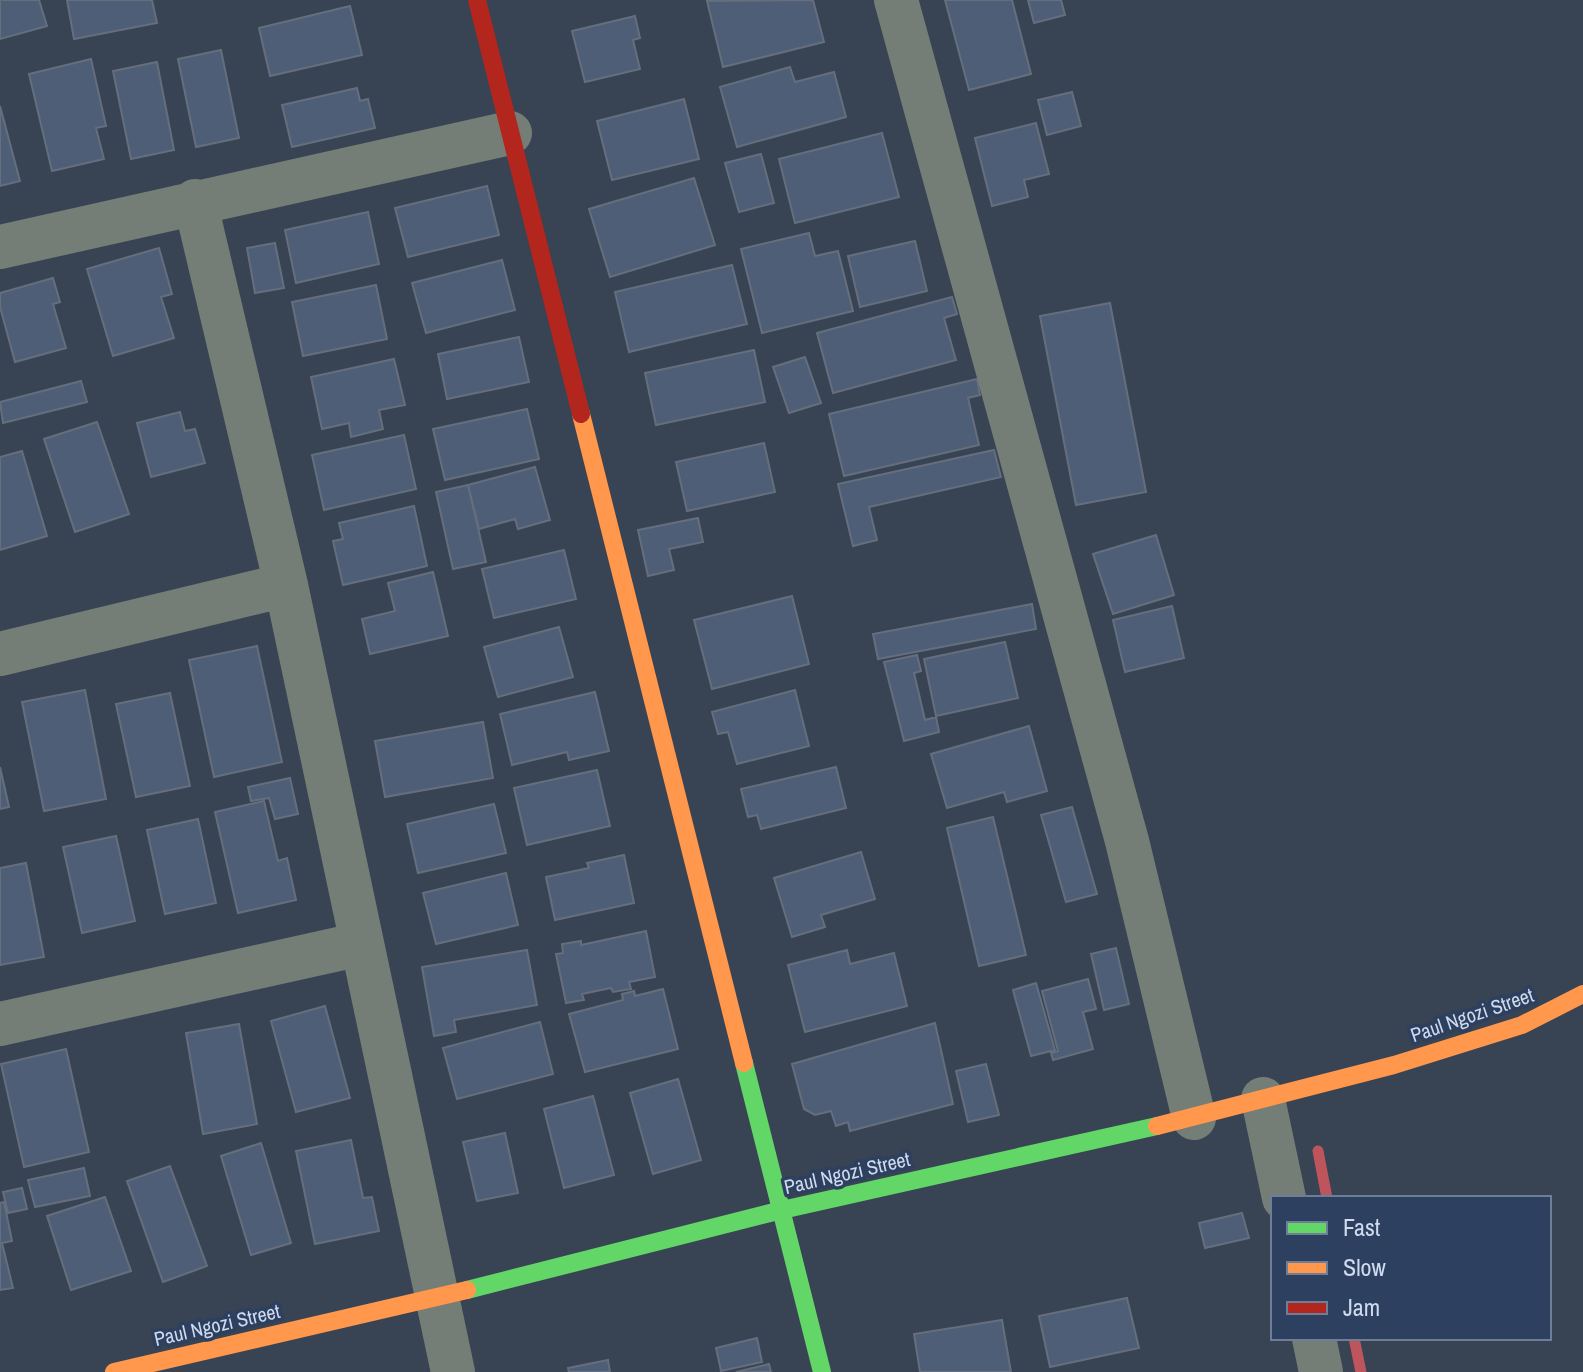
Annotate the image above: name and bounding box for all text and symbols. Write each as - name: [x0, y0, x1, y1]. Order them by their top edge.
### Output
- street label: Paul Ngozi Street: [1407, 981, 1537, 1048]
- street label: Paul Ngozi Street: [781, 1145, 913, 1200]
- legend: [1271, 1196, 1551, 1340]
- text: Fast: [1343, 1211, 1381, 1243]
- text: Slow: [1343, 1251, 1386, 1283]
- text: Jam: [1343, 1291, 1380, 1323]
- street label: Paul Ngozi Street: [151, 1297, 283, 1352]

